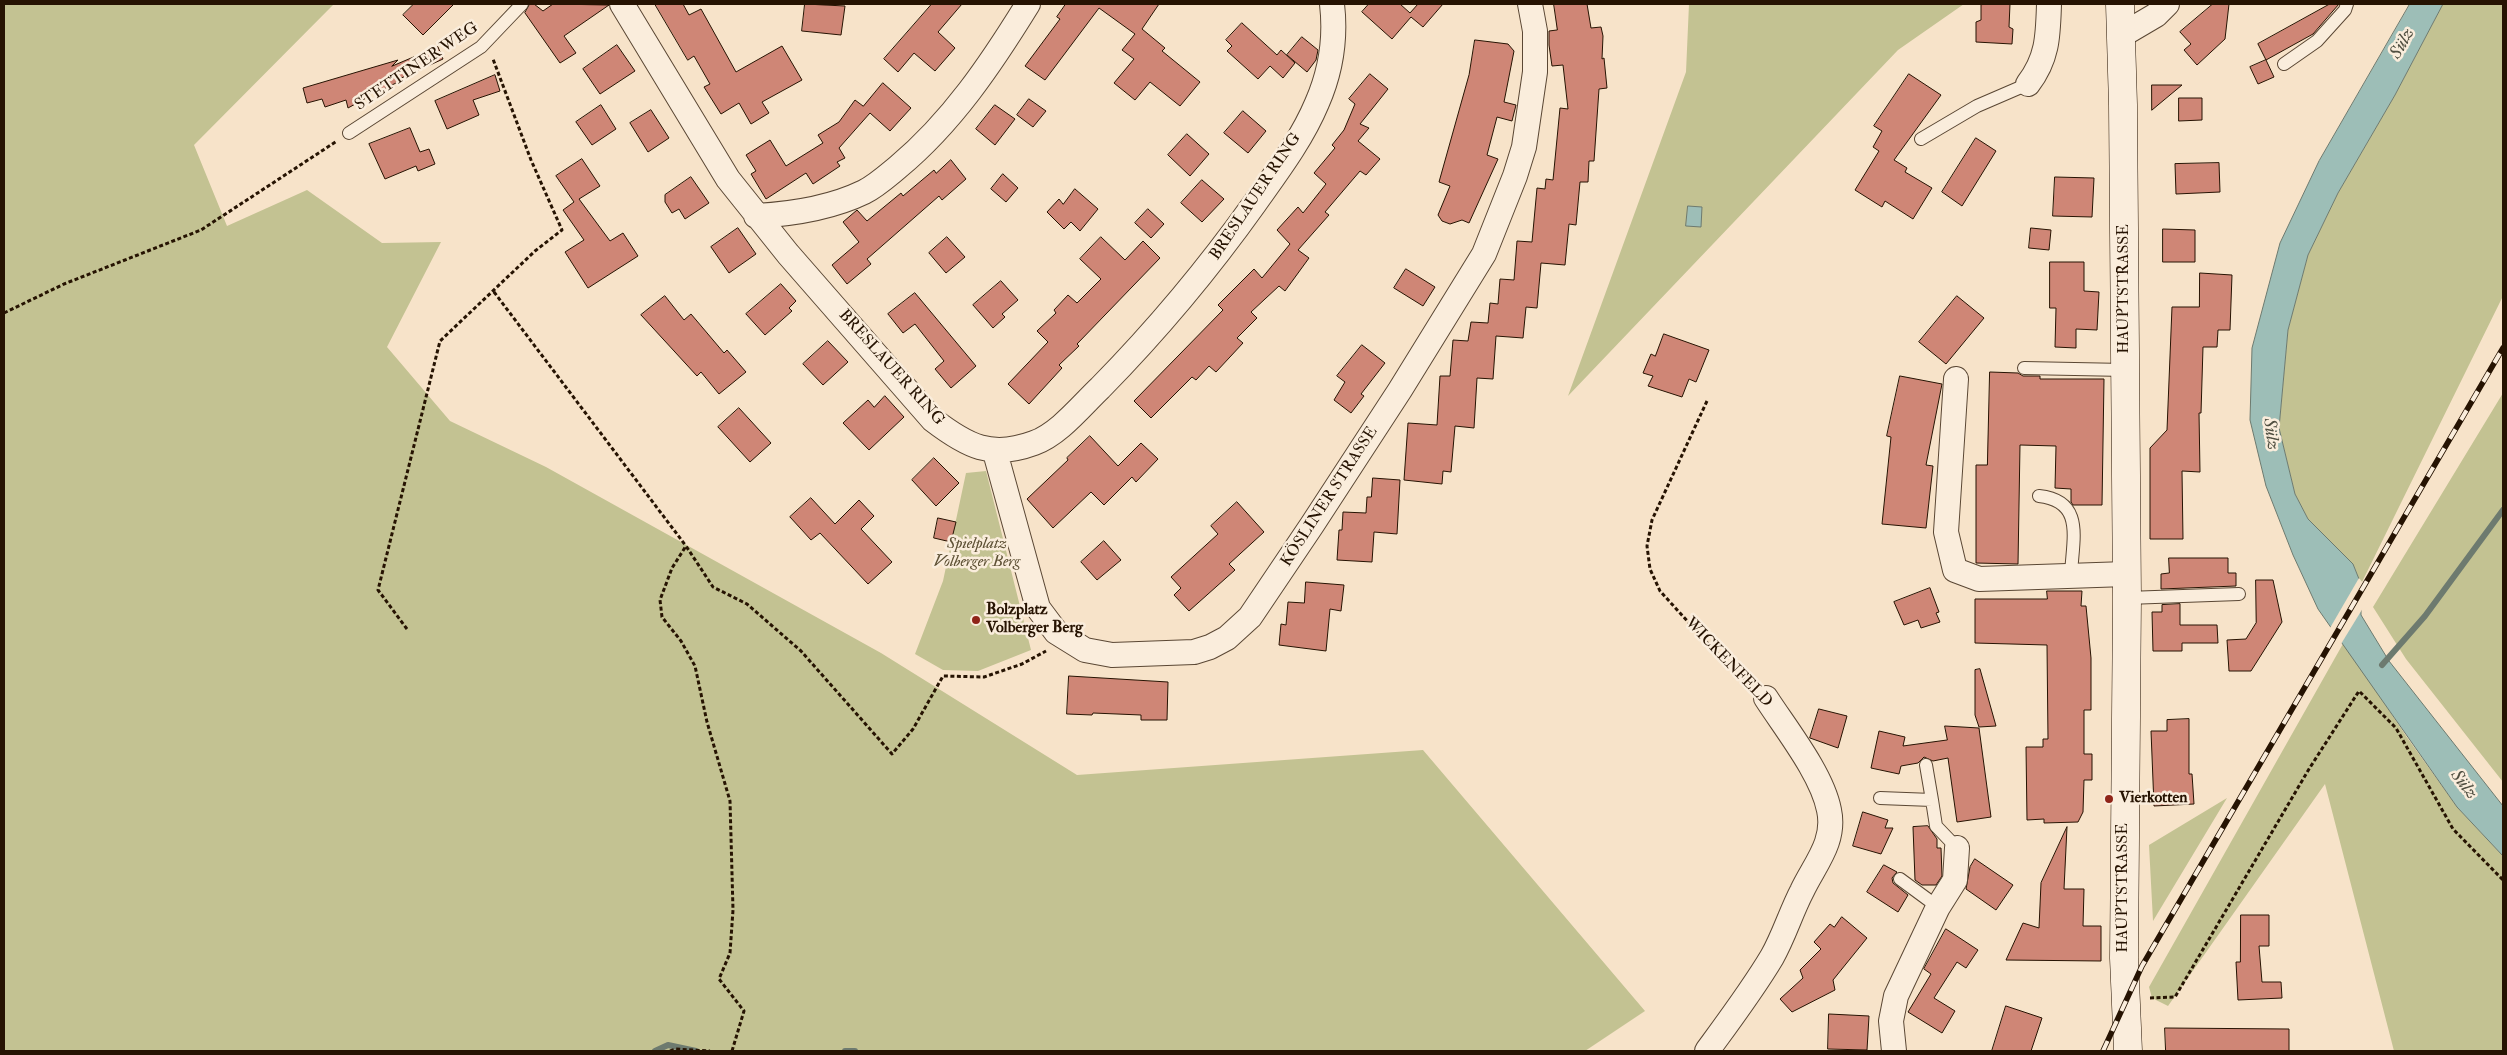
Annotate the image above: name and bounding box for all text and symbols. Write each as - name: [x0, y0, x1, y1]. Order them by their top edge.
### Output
- street label: STETTINER WEG: [352, 19, 482, 115]
- water label: Sülz: [2386, 25, 2420, 63]
- street label: BRESLAUER RING: [1206, 130, 1306, 264]
- street label: HAUPTSTRASSE: [2115, 224, 2135, 354]
- street label: BRESLAUER RING: [834, 306, 948, 430]
- water label: Sülz: [2257, 417, 2283, 451]
- street label: KÖSLINER STRASSE: [1278, 423, 1382, 571]
- park label: Spielplatz Volberger Berg: [934, 535, 1020, 573]
- place label: Bolzplatz Volberger Berg: [986, 601, 1083, 639]
- marker: Bolzplatz Volberger Berg: [970, 614, 982, 626]
- street label: WICKENFELD: [1680, 614, 1776, 712]
- water label: Sülz: [2445, 766, 2481, 804]
- place label: Vierkotten: [2119, 789, 2187, 809]
- marker: Vierkotten: [2103, 793, 2115, 805]
- street label: HAUPTSTRASSE: [2114, 823, 2134, 953]

